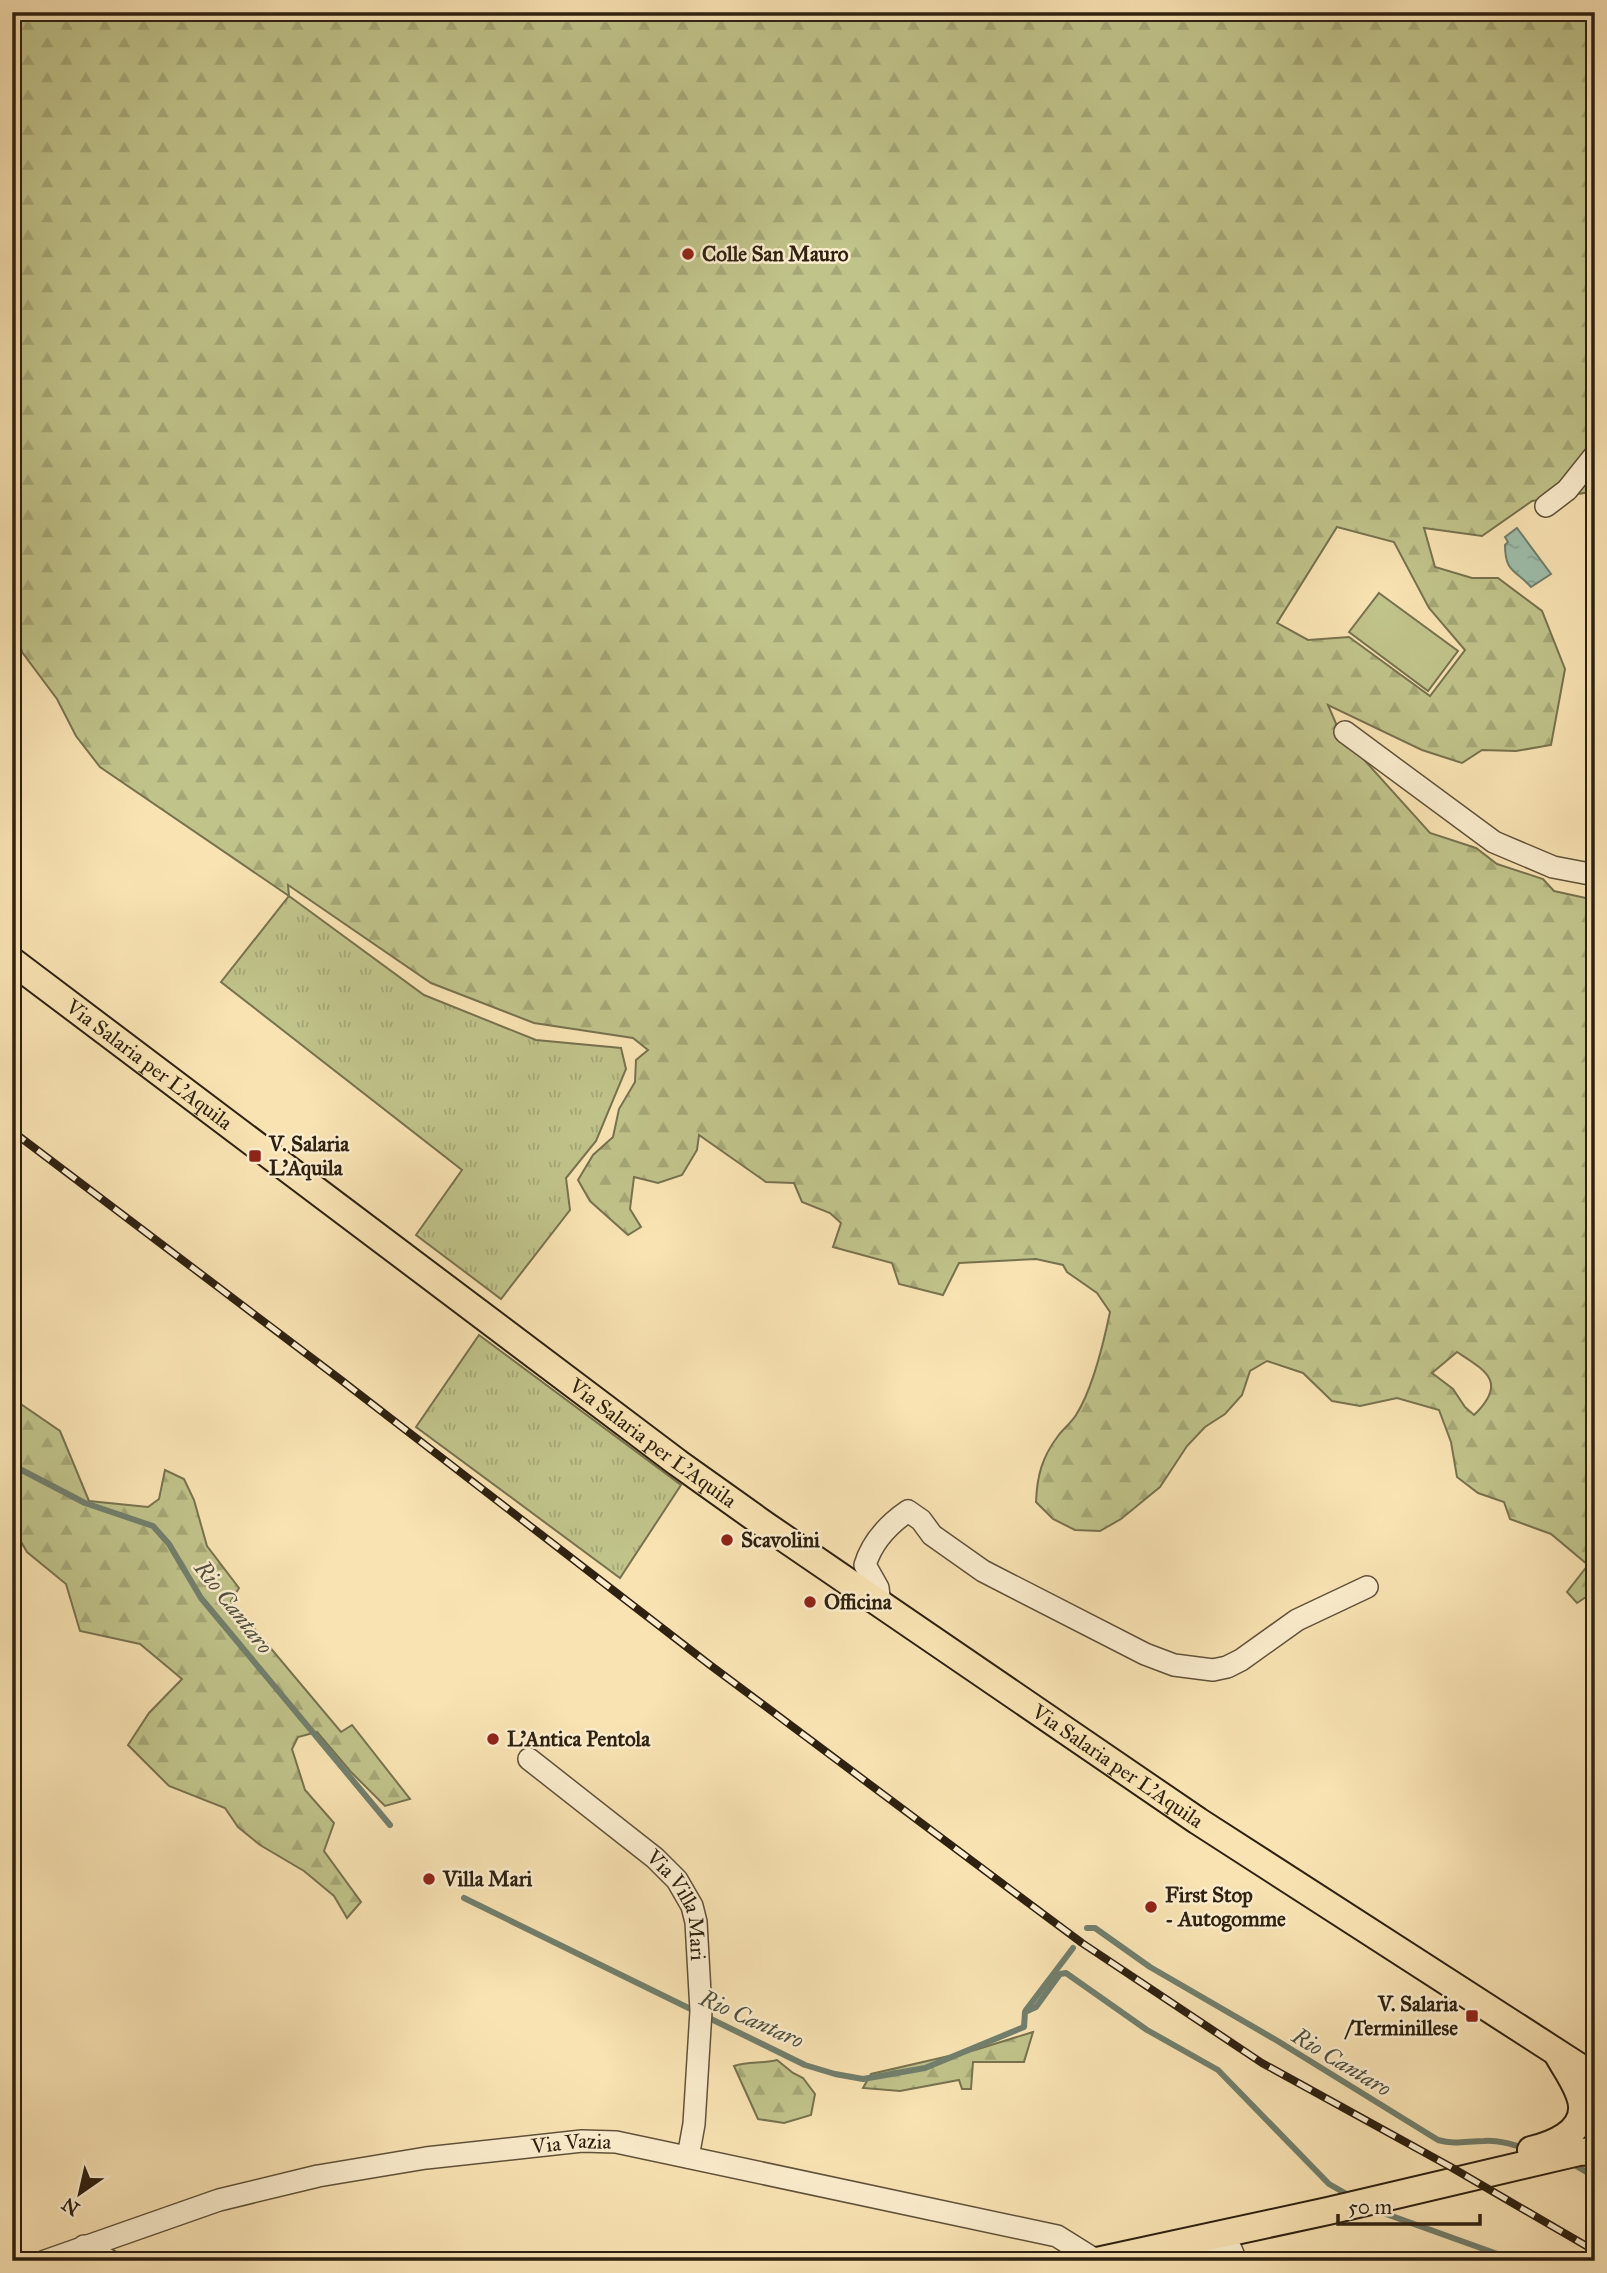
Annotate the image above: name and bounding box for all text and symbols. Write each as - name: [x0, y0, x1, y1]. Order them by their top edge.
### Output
- place label: Colle San Mauro: [702, 241, 849, 267]
- marker: Colle San Mauro: [680, 246, 696, 262]
- street label: Via Salaria per L'Aquila: [60, 993, 238, 1136]
- place label: V. Salaria L'Aquila: [268, 1131, 350, 1181]
- marker: V. Salaria L'Aquila: [247, 1148, 263, 1164]
- street label: Via Salaria per L'Aquila: [563, 1372, 742, 1514]
- place label: Scavolini: [741, 1527, 820, 1553]
- marker: Scavolini: [719, 1532, 735, 1548]
- water label: Rio Cantaro: [188, 1554, 279, 1659]
- place label: Officina: [824, 1589, 893, 1615]
- marker: Officina: [802, 1594, 818, 1610]
- street label: Via Salaria per L'Aquila: [1026, 1698, 1208, 1834]
- place label: L'Antica Pentola: [507, 1726, 651, 1752]
- marker: L'Antica Pentola: [485, 1731, 501, 1747]
- street label: Via Villa Mari: [640, 1843, 711, 1962]
- place label: Villa Mari: [442, 1866, 533, 1892]
- marker: Villa Mari: [421, 1871, 437, 1887]
- place label: First Stop - Autogomme: [1165, 1882, 1286, 1932]
- marker: First Stop - Autogomme: [1143, 1899, 1159, 1915]
- water label: Rio Cantaro: [695, 1983, 808, 2054]
- place label: V. Salaria /Terminillese: [1344, 1991, 1459, 2041]
- marker: V. Salaria /Terminillese: [1464, 2008, 1480, 2024]
- water label: Rio Cantaro: [1286, 2021, 1397, 2103]
- street label: Via Vazia: [529, 2128, 612, 2160]
- north arrow: [46, 2158, 116, 2228]
- scale bar: [1338, 2182, 1479, 2226]
- text: N: [58, 2193, 84, 2221]
- text: 50 m: [1348, 2194, 1393, 2220]

